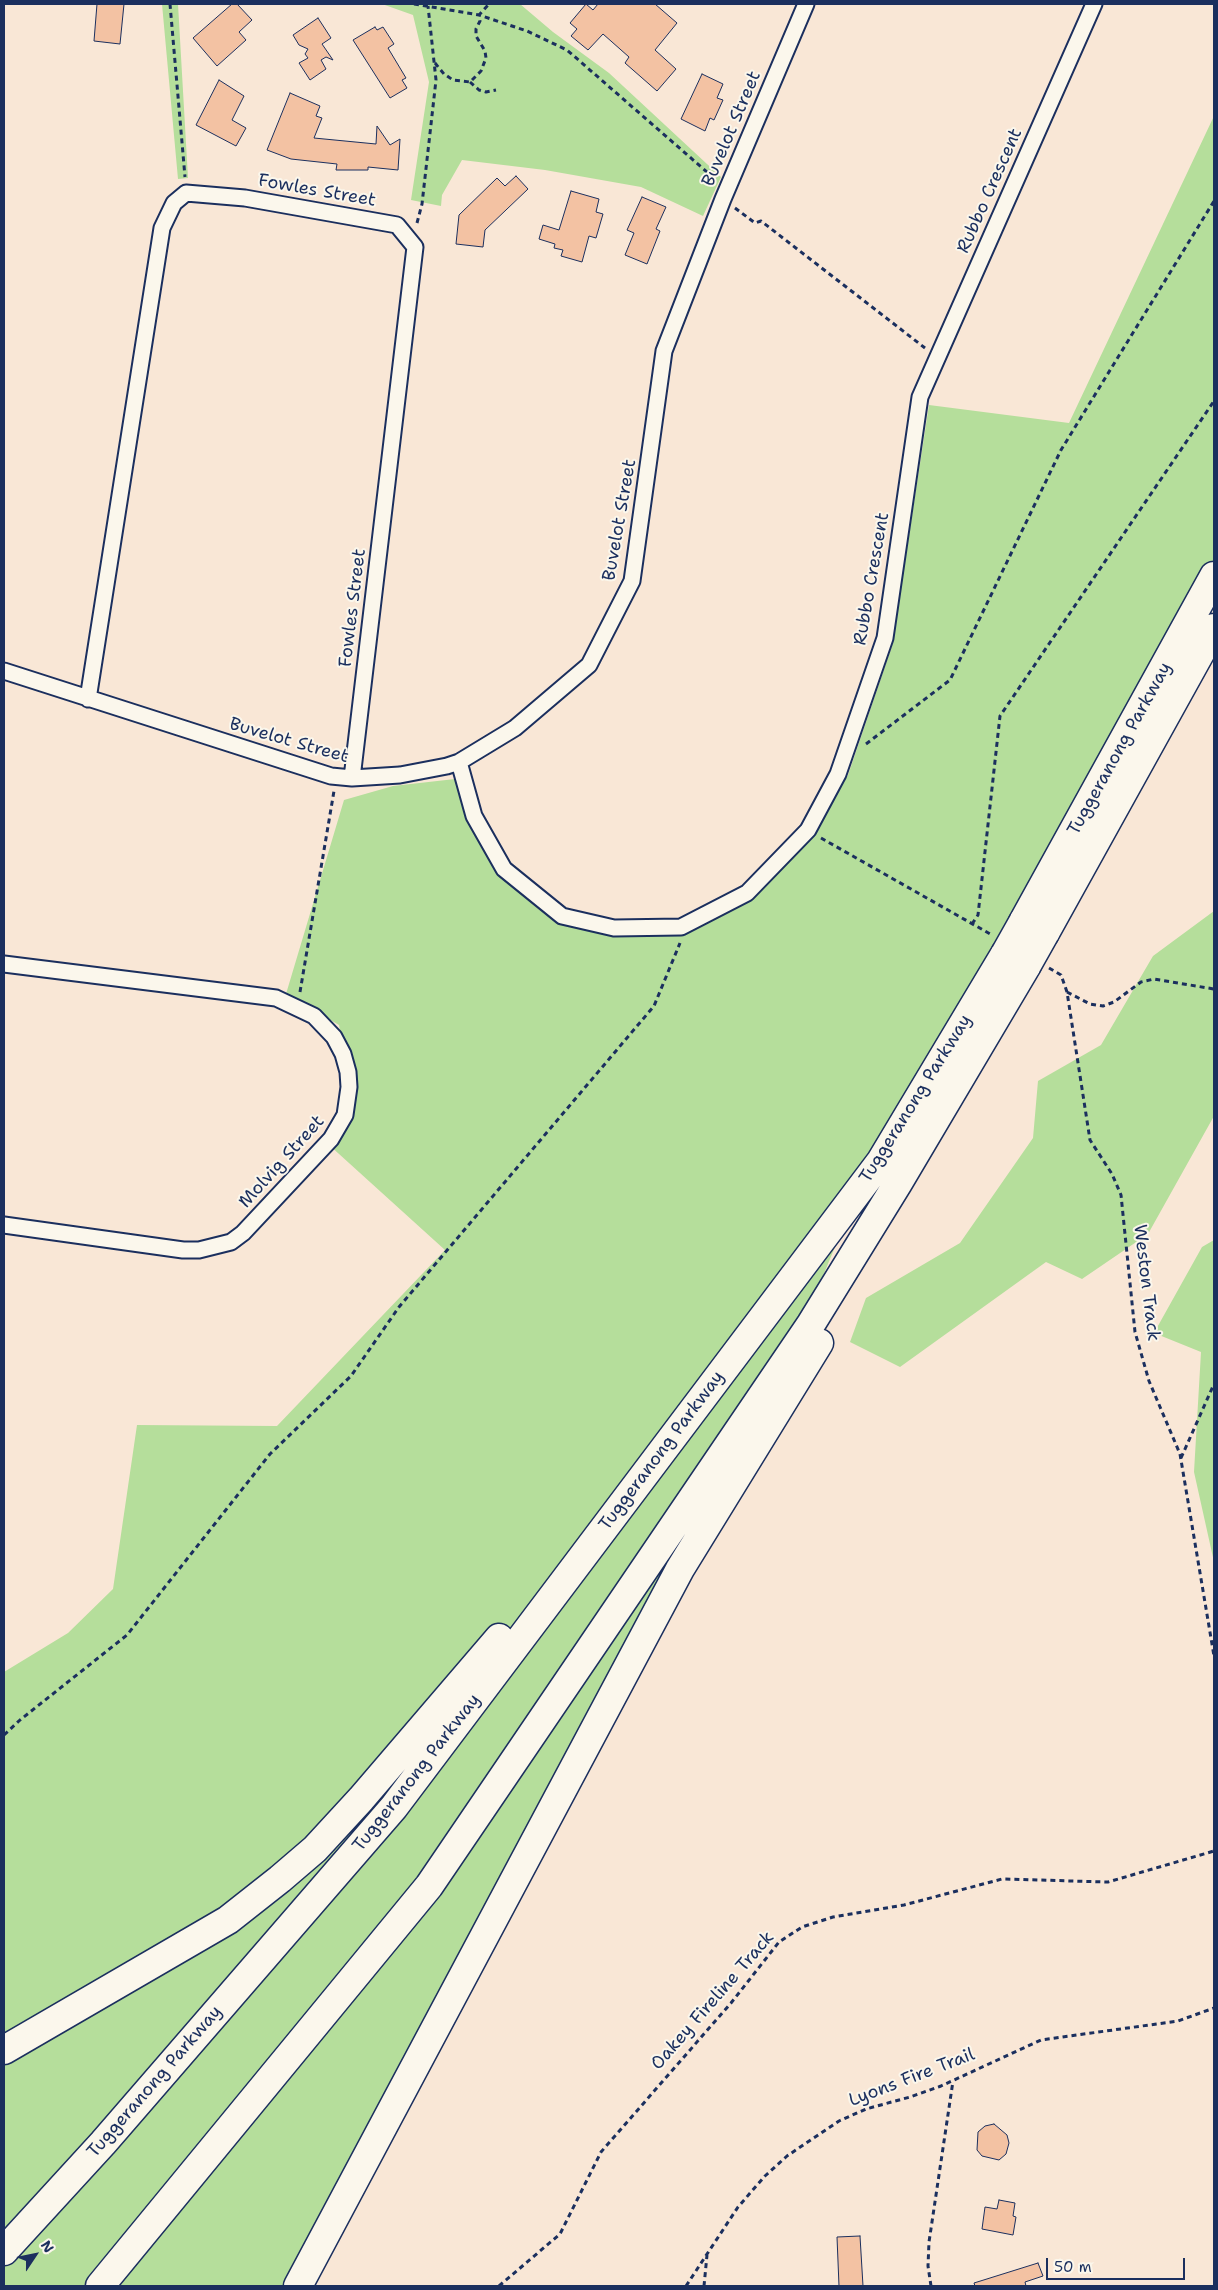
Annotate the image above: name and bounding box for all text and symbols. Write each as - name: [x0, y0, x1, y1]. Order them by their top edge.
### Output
- street label: Buvelot Street: [698, 68, 766, 190]
- street label: Rubbo Crescent: [953, 125, 1027, 257]
- street label: Fowles Street: [257, 170, 377, 212]
- street label: Buvelot Street: [599, 457, 641, 583]
- street label: Rubbo Crescent: [850, 511, 894, 647]
- street label: Fowles Street: [335, 548, 371, 668]
- street label: Tuggeranong Parkway: [1063, 659, 1177, 839]
- street label: Buvelot Street: [227, 714, 351, 768]
- street label: Tuggeranong Parkway: [855, 1011, 977, 1187]
- street label: Molvig Street: [235, 1111, 329, 1213]
- street label: Weston Track: [1128, 1223, 1164, 1343]
- street label: Tuggeranong Parkway: [595, 1367, 729, 1535]
- street label: Tuggeranong Parkway: [349, 1690, 485, 1856]
- street label: Oakey Fireline Track: [647, 1927, 779, 2075]
- street label: Tuggeranong Parkway: [83, 2001, 227, 2163]
- street label: Lyons Fire Trail: [846, 2044, 978, 2112]
- north arrow: [10, 2230, 60, 2280]
- text: N: [37, 2237, 58, 2256]
- scale bar: [1048, 2248, 1187, 2280]
- text: 50 m: [1054, 2257, 1092, 2277]

